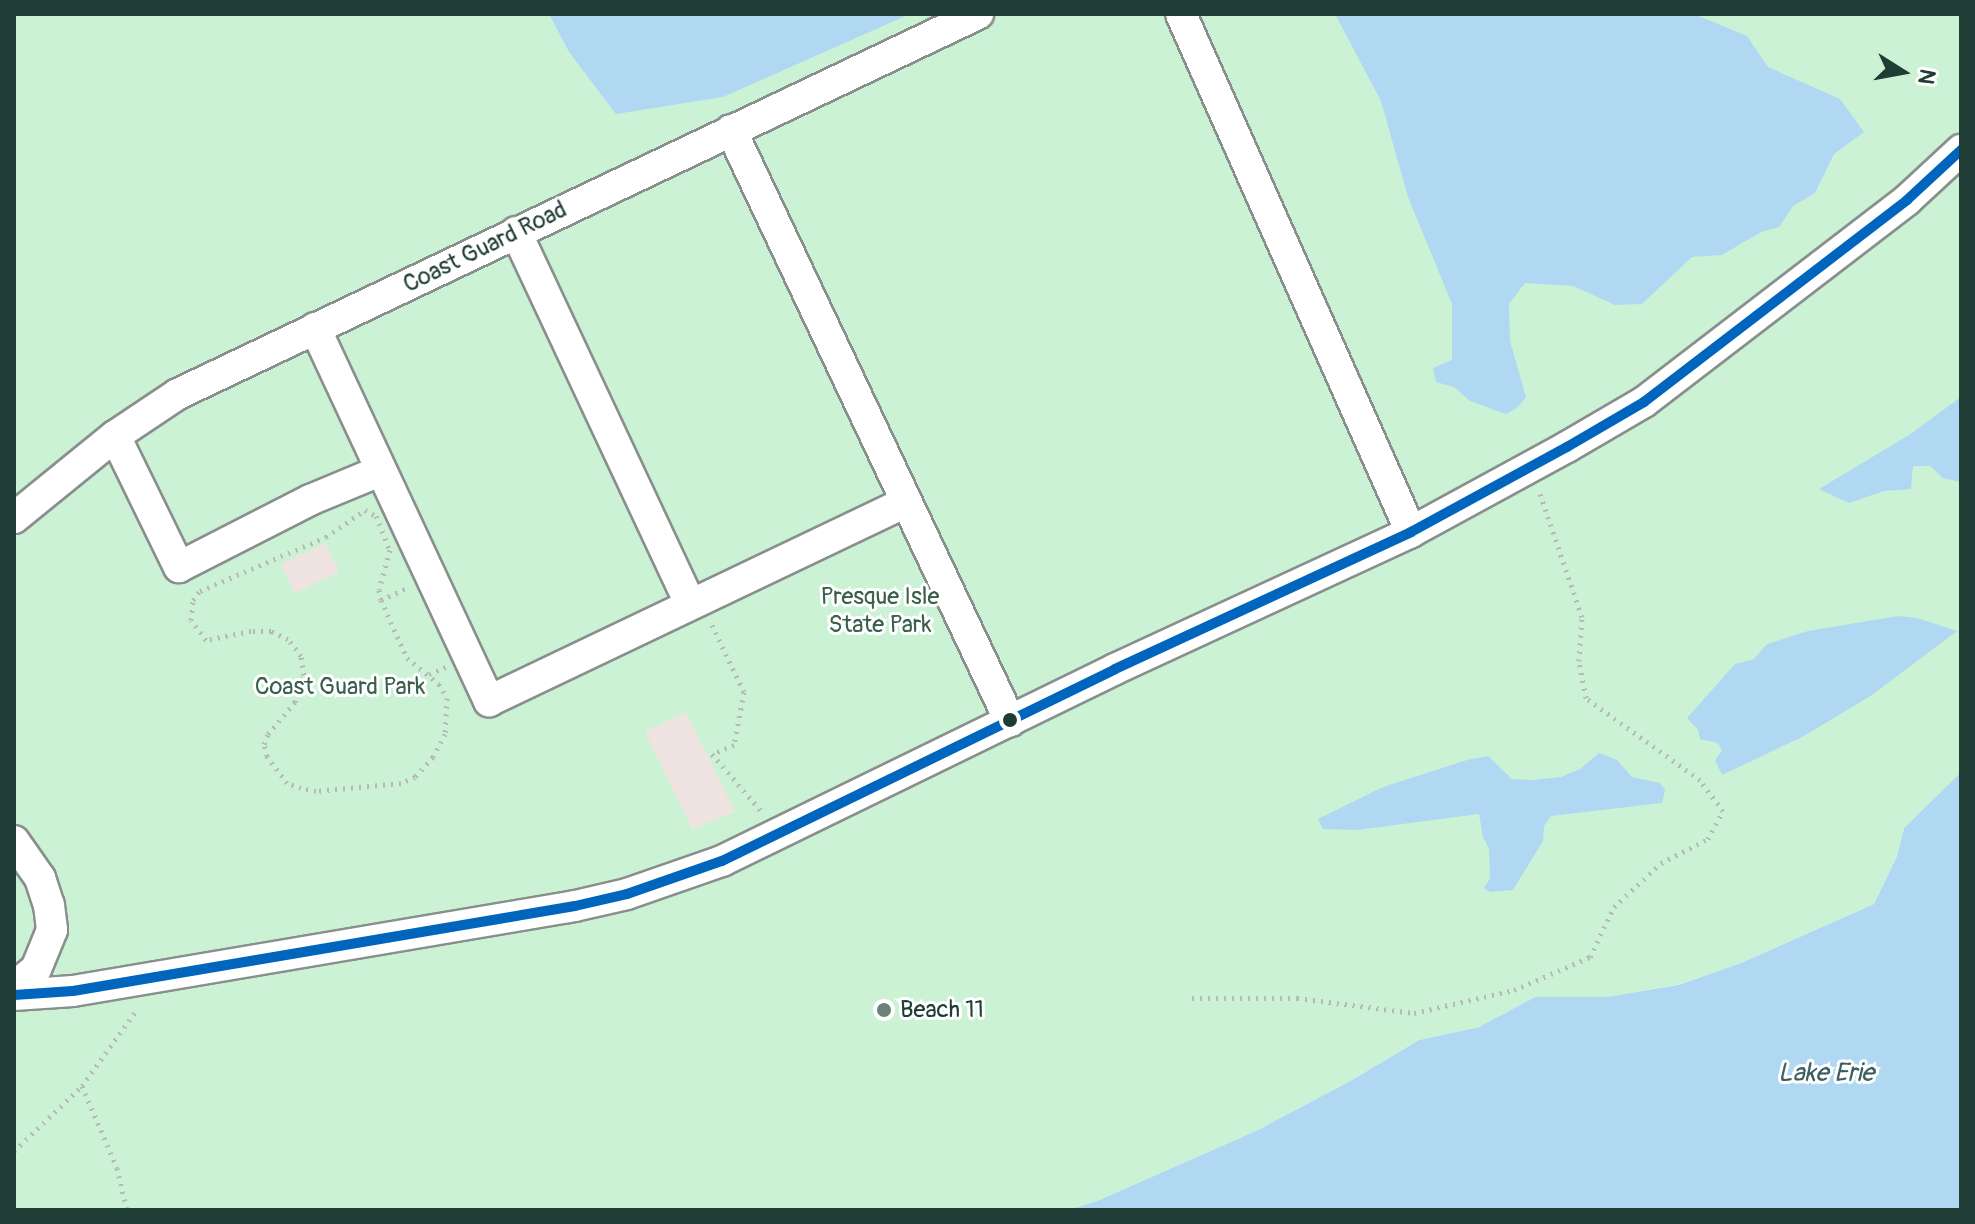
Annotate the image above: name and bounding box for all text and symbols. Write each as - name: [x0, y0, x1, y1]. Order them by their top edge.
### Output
- north arrow: [1863, 32, 1943, 112]
- text: N: [1911, 67, 1942, 87]
- street label: Coast Guard Road: [399, 195, 571, 299]
- park label: Presque Isle State Park: [821, 583, 939, 639]
- park label: Coast Guard Park: [255, 673, 425, 701]
- unlabelled marker: [1002, 712, 1018, 728]
- place label: Beach 11: [900, 996, 984, 1024]
- marker: Beach 11: [875, 1001, 893, 1019]
- water label: Lake Erie: [1778, 1058, 1874, 1090]

